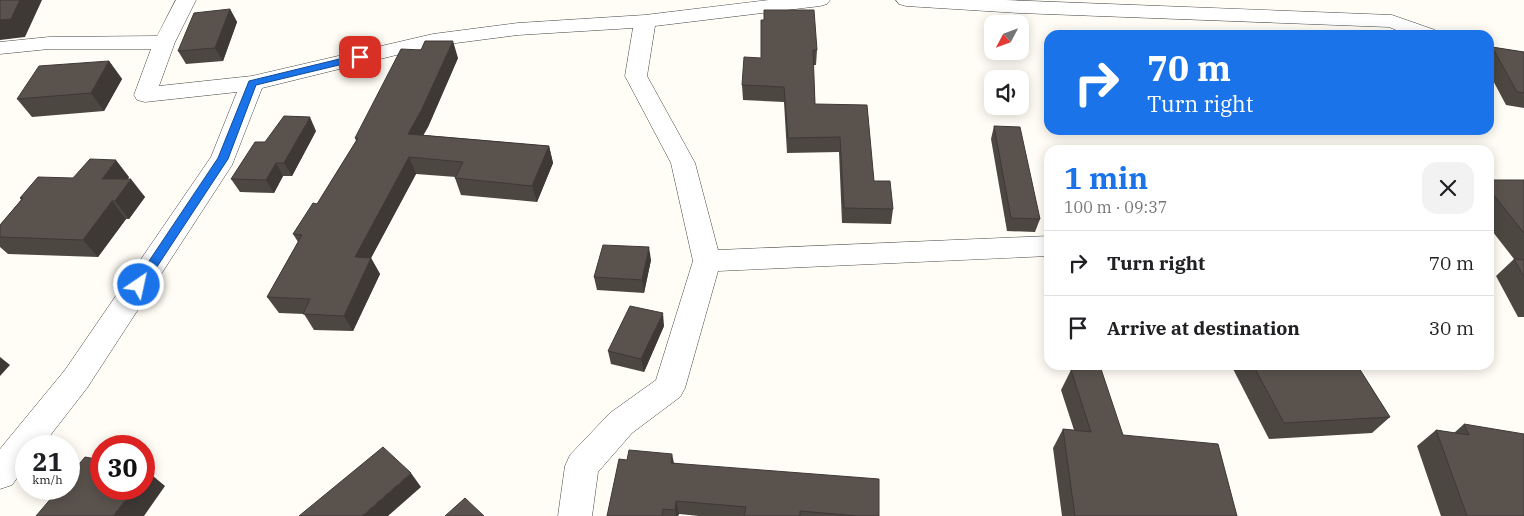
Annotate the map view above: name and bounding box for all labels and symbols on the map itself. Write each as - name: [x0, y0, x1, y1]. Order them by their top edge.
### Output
- north arrow: [984, 15, 1029, 60]
- pin: [339, 36, 381, 78]
- position arrow: [112, 258, 164, 310]
- speed limit sign: 30: [90, 435, 155, 500]

